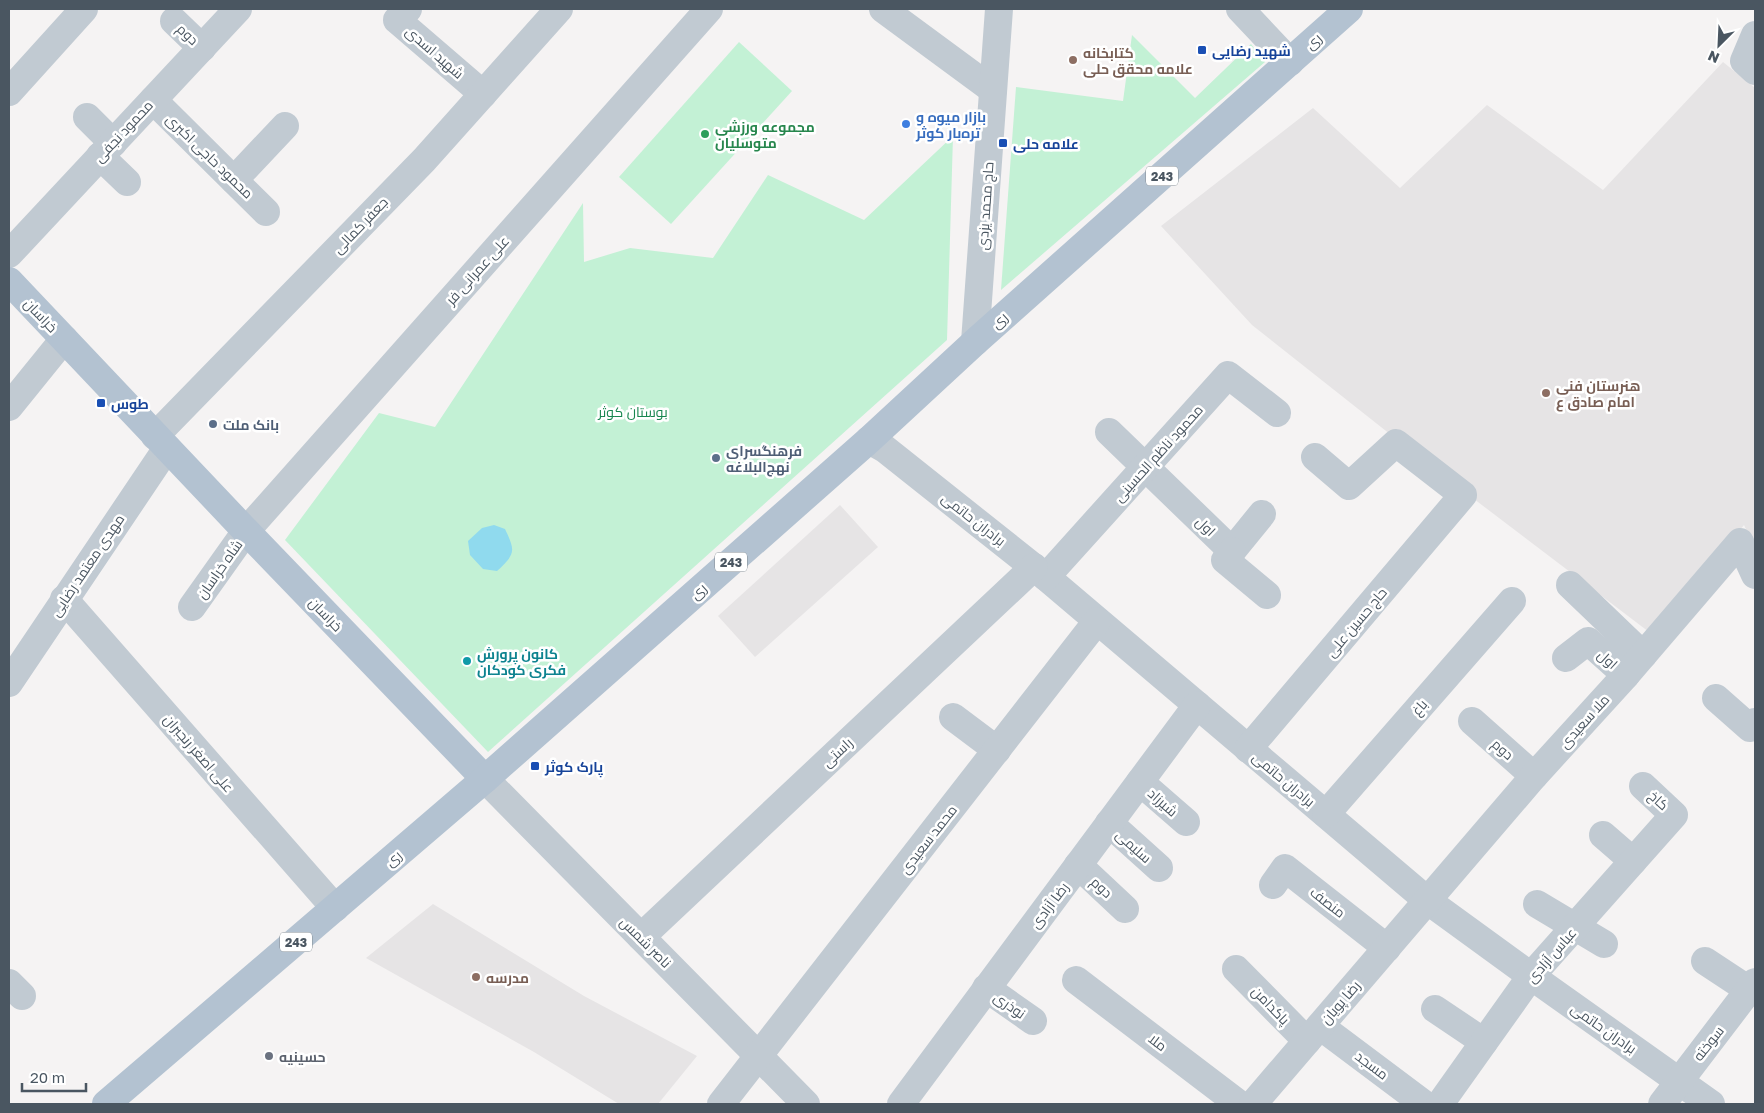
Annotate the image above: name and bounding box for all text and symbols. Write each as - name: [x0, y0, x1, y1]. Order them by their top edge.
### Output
- street label: دوم: [172, 20, 202, 50]
- north arrow: [1694, 20, 1744, 70]
- street label: شهید اسدی: [403, 22, 467, 82]
- street label: ری: [1301, 29, 1325, 53]
- place label: شهید رضایی: [1212, 42, 1291, 60]
- place label: کتابخانه علامه محقق حلی: [1083, 44, 1193, 78]
- marker: شهید رضایی: [1196, 44, 1208, 56]
- text: N: [1705, 47, 1722, 67]
- marker: کتابخانه علامه محقق حلی: [1067, 54, 1079, 66]
- street label: محمود نجفی: [90, 96, 156, 166]
- place label: بازار میوه و تره‌بار کوثر: [915, 108, 986, 142]
- street label: محمود حاجی اکبری: [163, 110, 257, 202]
- place label: مجموعه ورزشی متوسلیان: [715, 118, 815, 152]
- marker: بازار میوه و تره‌بار کوثر: [900, 118, 912, 130]
- marker: مجموعه ورزشی متوسلیان: [699, 128, 711, 140]
- place label: علامه حلی: [1013, 135, 1079, 153]
- marker: علامه حلی: [997, 137, 1009, 149]
- street label: حاج محمد یزدی: [973, 161, 998, 251]
- road number: 243: [1146, 167, 1178, 186]
- street label: جعفر کمالی: [329, 193, 391, 257]
- street label: علی عمرانی فر: [441, 232, 512, 309]
- street label: خراسان: [21, 294, 61, 336]
- street label: ری: [987, 308, 1011, 332]
- place label: هنرستان فنی امام صادق ع: [1556, 377, 1640, 412]
- marker: هنرستان فنی امام صادق ع: [1540, 387, 1552, 399]
- place label: طوس: [111, 395, 149, 413]
- marker: طوس: [95, 397, 107, 409]
- street label: محمود ناظم الحسینی: [1110, 401, 1208, 506]
- park label: بوستان کوثر: [597, 403, 668, 420]
- place label: بانک ملت: [223, 416, 279, 433]
- marker: بانک ملت: [207, 418, 219, 430]
- place label: فرهنگسرای نهج‌البلاغه: [726, 442, 802, 477]
- marker: فرهنگسرای نهج‌البلاغه: [710, 452, 722, 464]
- street label: برادران حاتمی: [939, 489, 1009, 549]
- street label: مهدی معتمد رضایی: [47, 511, 127, 619]
- street label: اول: [1192, 513, 1219, 540]
- street label: شاه خراسان: [192, 536, 246, 602]
- road number: 243: [715, 552, 747, 572]
- street label: ری: [686, 579, 710, 603]
- street label: حاج حسین علی: [1322, 584, 1391, 661]
- street label: خراسان: [306, 593, 346, 635]
- place label: کانون پرورش فکری کودکان: [477, 645, 566, 679]
- street label: اول: [1594, 646, 1621, 673]
- marker: کانون پرورش فکری کودکان: [461, 655, 473, 667]
- street label: ملا سعیدی: [1555, 691, 1613, 751]
- street label: باغ: [1407, 696, 1431, 719]
- street label: علی اصغر رنجبران: [161, 711, 237, 795]
- street label: راستی: [818, 734, 856, 770]
- street label: دوم: [1487, 735, 1517, 765]
- street label: برادران حاتمی: [1249, 748, 1319, 810]
- place label: پارک کوثر: [544, 758, 603, 778]
- marker: پارک کوثر: [529, 760, 541, 772]
- street label: شیرزاد: [1145, 784, 1181, 820]
- street label: کاخ: [1645, 787, 1672, 814]
- street label: محمد سعیدی: [896, 801, 960, 877]
- street label: سلیمی: [1113, 826, 1155, 866]
- street label: ری: [381, 846, 405, 870]
- street label: دوم: [1086, 873, 1116, 903]
- street label: رضا آزادی: [1026, 879, 1072, 931]
- street label: منصف: [1307, 883, 1349, 921]
- street label: ناصر شمس: [617, 913, 675, 971]
- street label: عباس آزادی: [1522, 924, 1580, 986]
- road number: 243: [280, 932, 312, 952]
- place label: مدرسه: [486, 969, 529, 986]
- marker: مدرسه: [470, 971, 482, 983]
- street label: رضا پویان: [1317, 977, 1365, 1028]
- street label: پاکدامن: [1247, 982, 1293, 1029]
- street label: نوذری: [991, 988, 1029, 1022]
- street label: برادران حاتمی: [1568, 999, 1640, 1057]
- street label: سوخته: [1689, 1022, 1727, 1064]
- street label: ملا: [1146, 1030, 1170, 1054]
- street label: مسجد: [1352, 1047, 1392, 1083]
- place label: حسینیه: [279, 1048, 325, 1065]
- marker: حسینیه: [263, 1050, 275, 1062]
- scale bar: [22, 1060, 86, 1092]
- text: 20 m: [30, 1068, 65, 1086]

